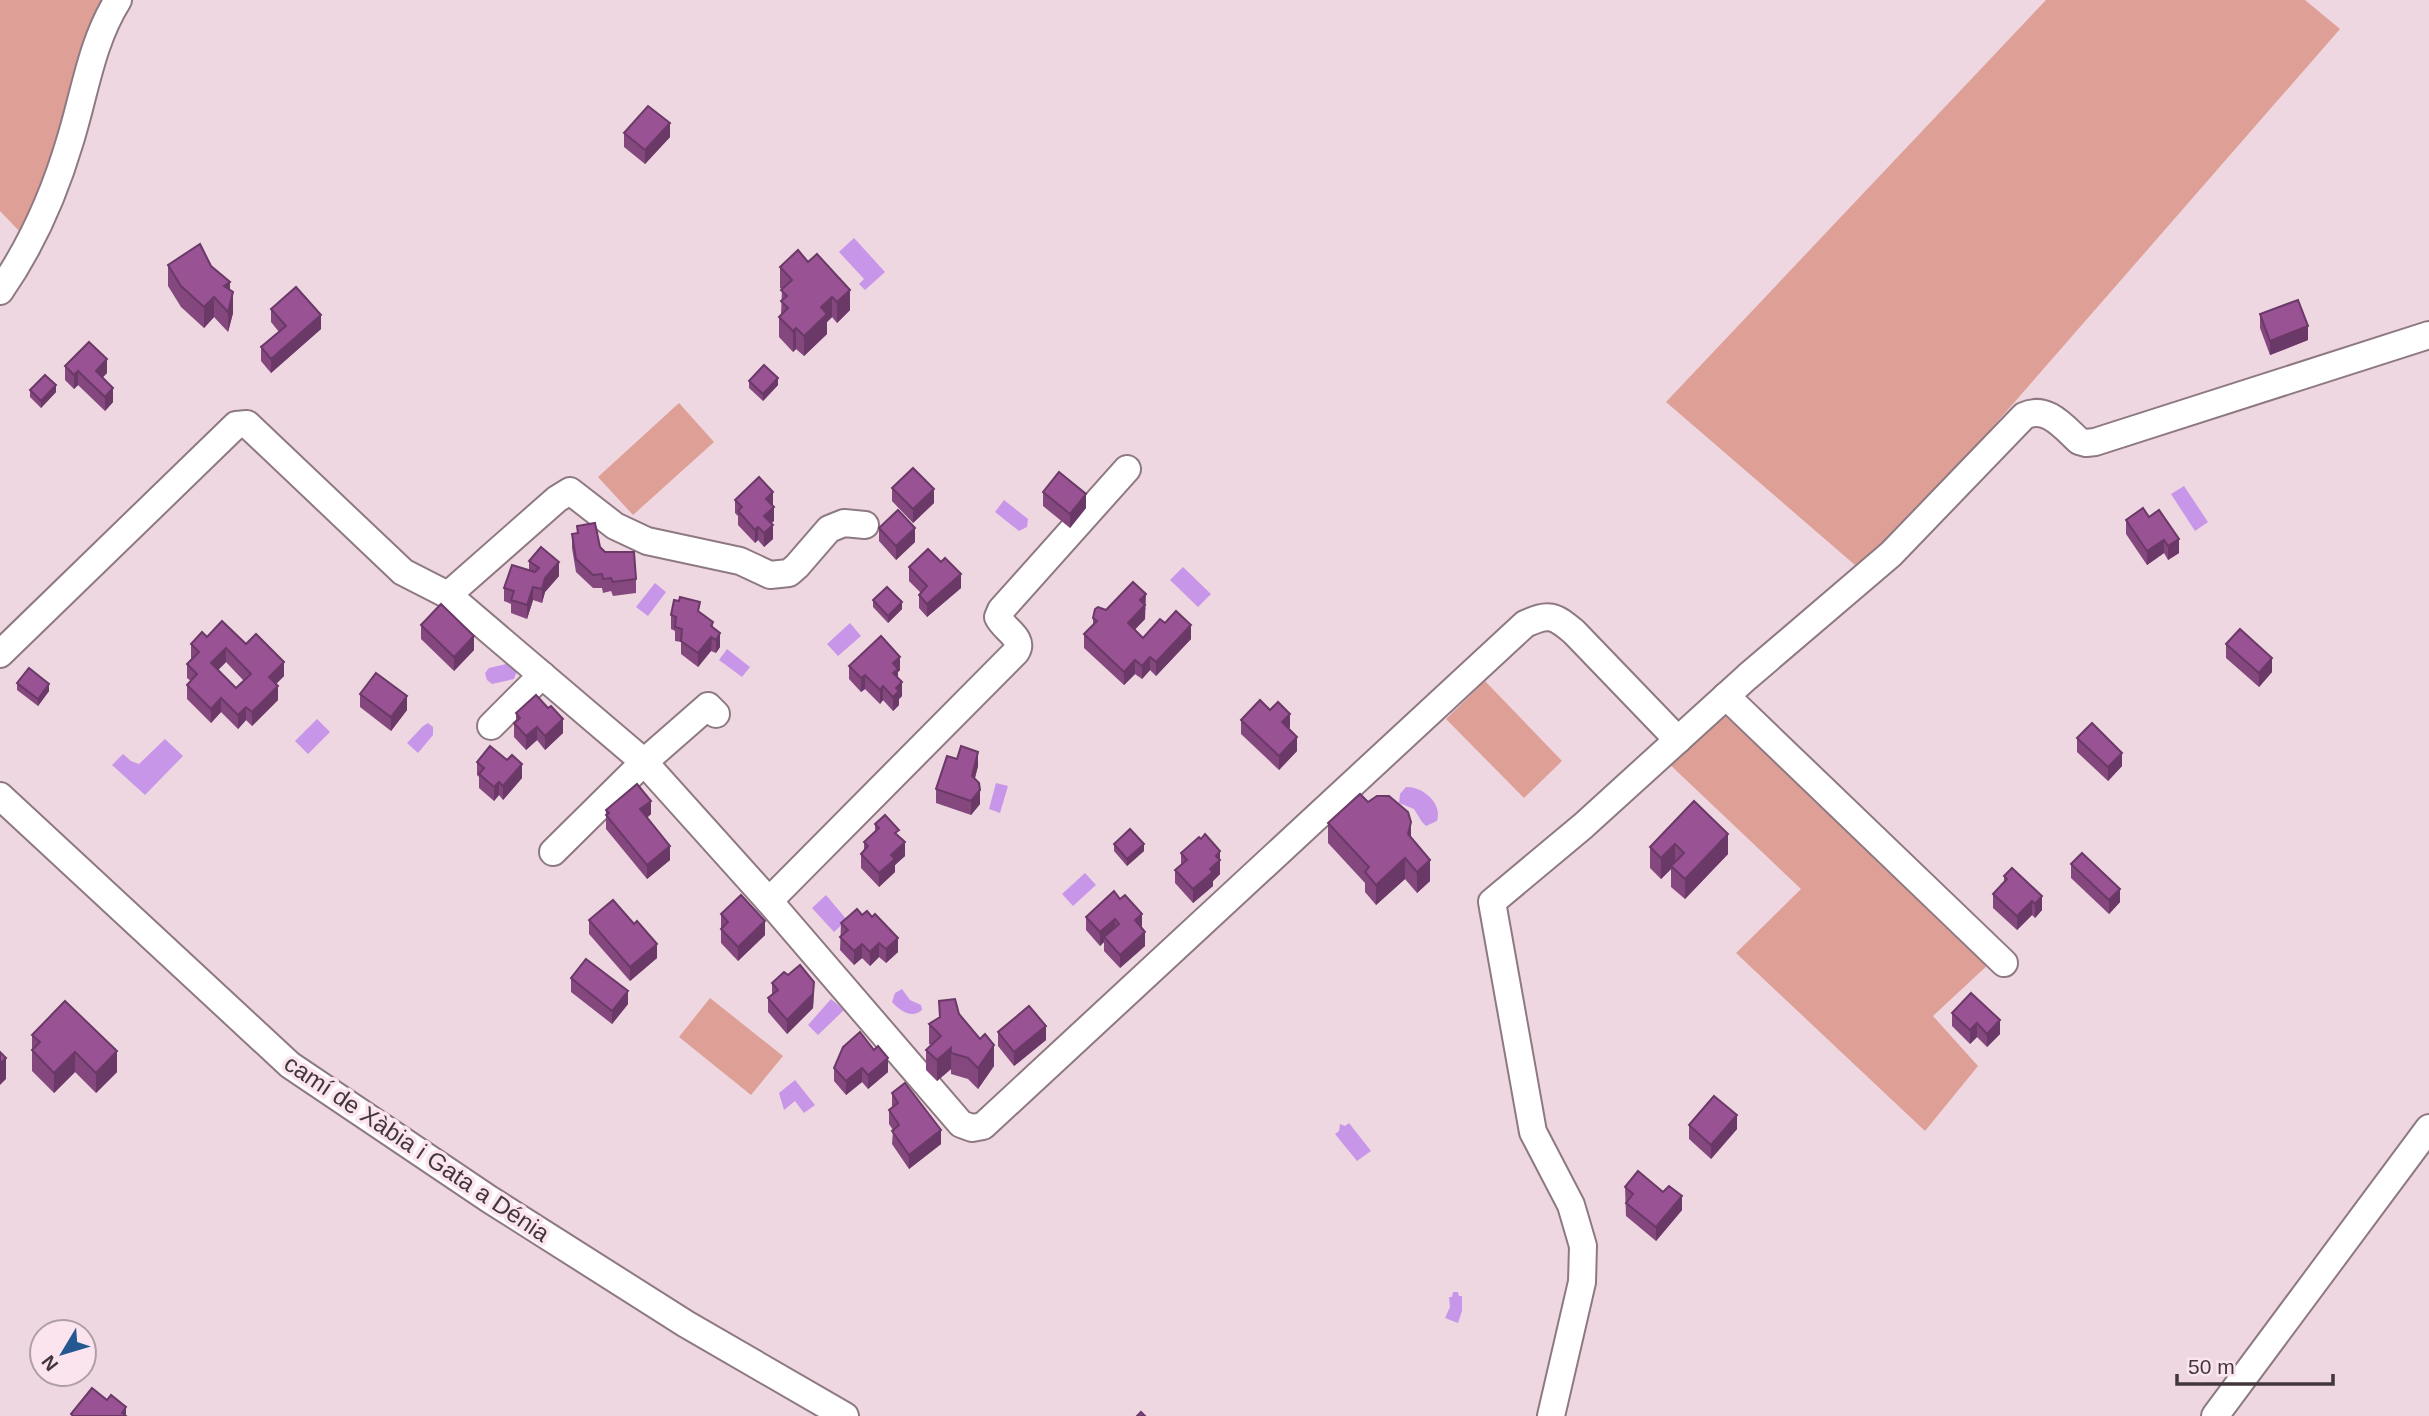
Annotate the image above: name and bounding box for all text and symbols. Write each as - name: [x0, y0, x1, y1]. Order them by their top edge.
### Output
- street label: camí de Xàbia i Gata a Dénia: [279, 1049, 555, 1247]
- north arrow: [28, 1318, 98, 1388]
- scale bar: [2177, 1342, 2333, 1386]
- text: N: [37, 1351, 62, 1375]
- text: 50 m: [2188, 1355, 2235, 1378]

